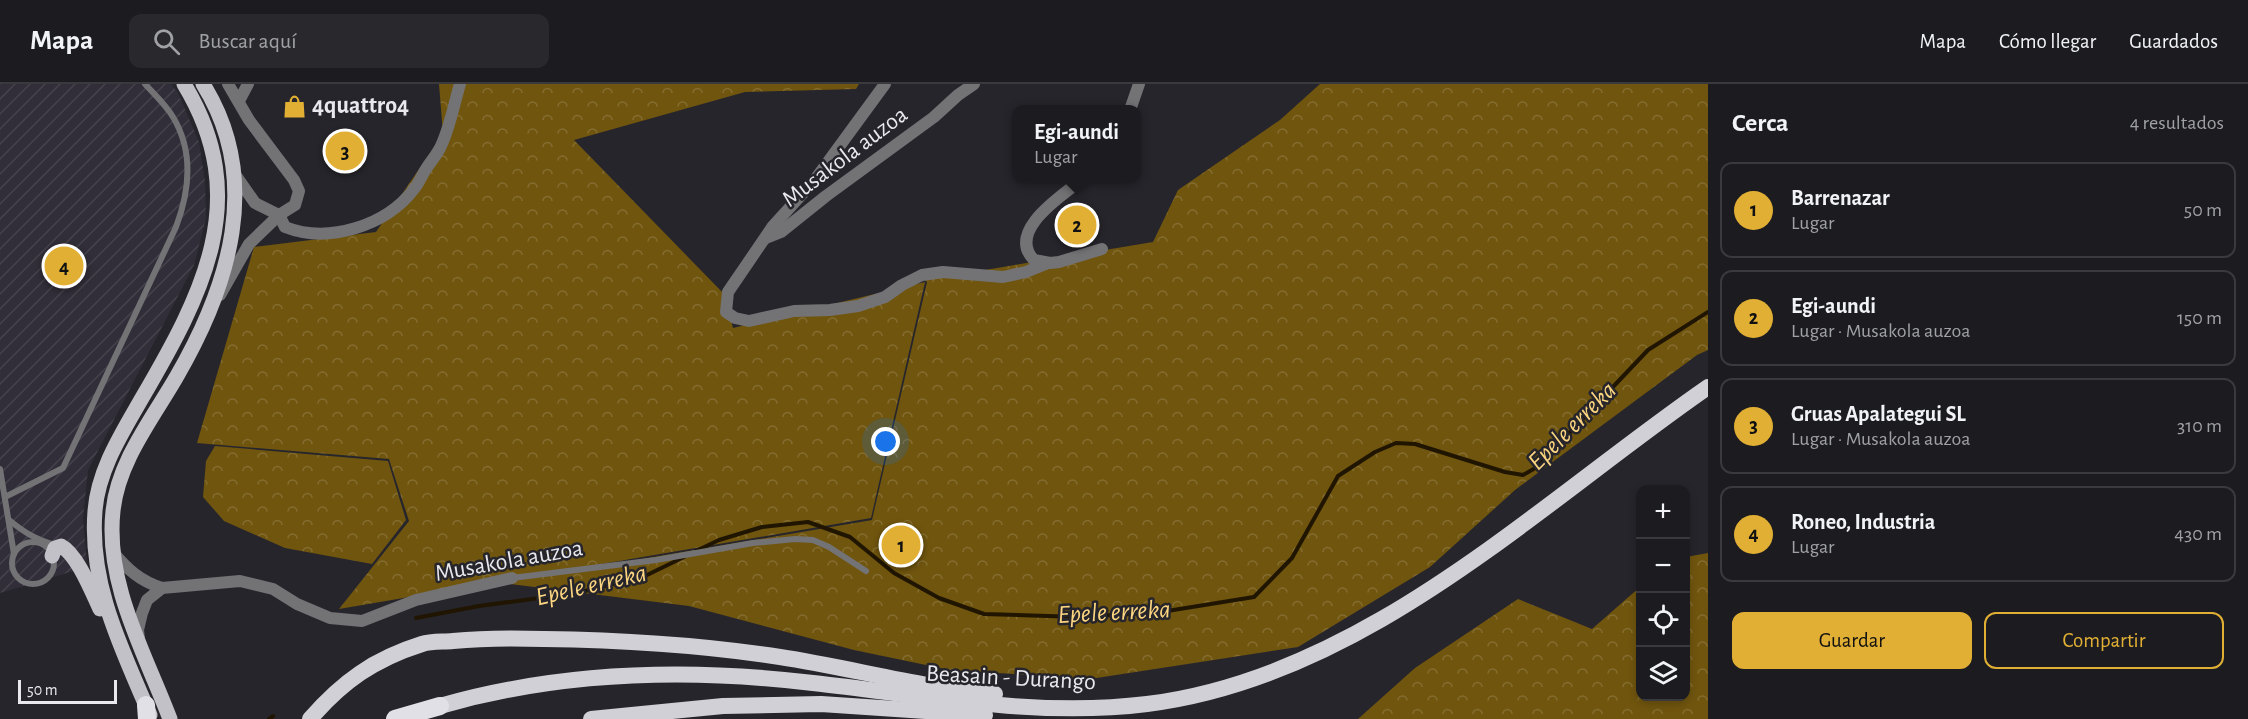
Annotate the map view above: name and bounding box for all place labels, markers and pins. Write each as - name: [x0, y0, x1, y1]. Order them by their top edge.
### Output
- shop icon: 4quattro4: [281, 93, 307, 119]
- place label: 4quattro4: [312, 94, 409, 118]
- pin: 3: [326, 128, 364, 174]
- pin: 2: [1058, 202, 1096, 248]
- pin: 4: [44, 244, 84, 288]
- pin: 1: [882, 522, 920, 568]

